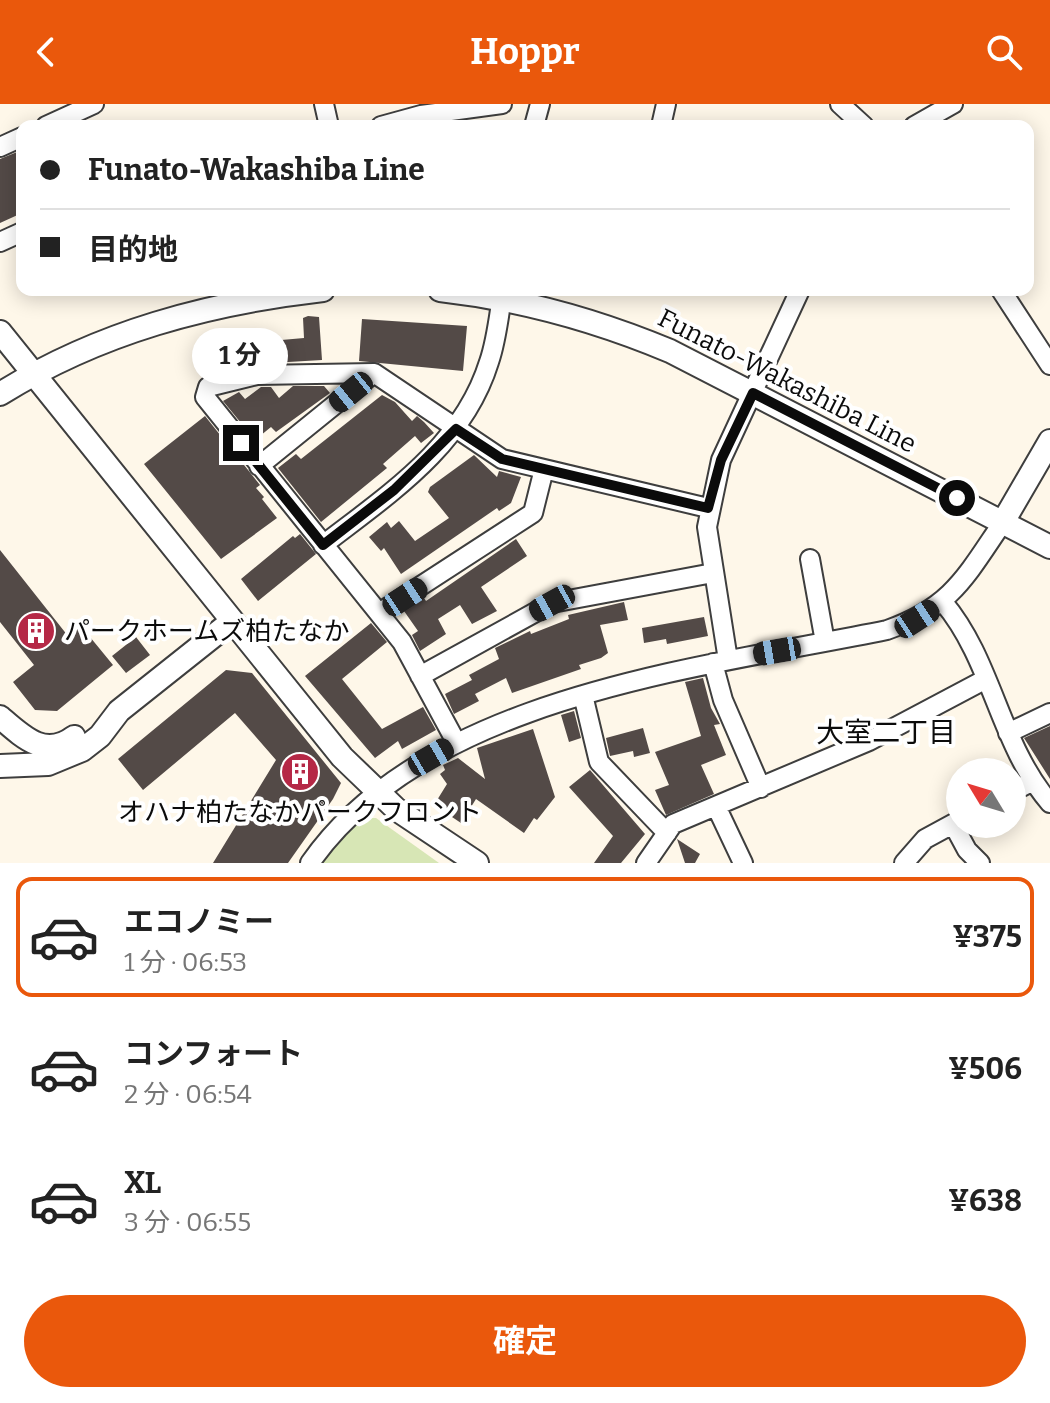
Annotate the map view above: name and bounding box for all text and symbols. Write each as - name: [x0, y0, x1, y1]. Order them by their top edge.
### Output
- icon: back: [24, 30, 68, 74]
- text: Hoppr: [470, 30, 580, 74]
- icon: search: [982, 30, 1026, 74]
- text: Funato-Wakashiba Line: [88, 152, 425, 188]
- text: 目的地: [88, 232, 178, 268]
- street label: Funato-Wakashiba Line: [653, 302, 921, 460]
- callout: 1 分: [193, 327, 289, 383]
- text: 1 分: [219, 340, 261, 371]
- car: [325, 368, 377, 416]
- route end: [223, 425, 259, 461]
- route start: [939, 480, 975, 516]
- car: [378, 574, 432, 620]
- car: [525, 581, 579, 625]
- car: [890, 596, 944, 642]
- building icon: パークホームズ柏たなか: [15, 610, 57, 652]
- place label: パークホームズ柏たなか: [64, 616, 349, 647]
- car: [751, 635, 803, 667]
- district label: 大室二丁目: [816, 716, 956, 749]
- car: [404, 735, 458, 779]
- building icon: オハナ柏たなかパークフロント: [279, 751, 321, 793]
- north arrow: [946, 758, 1026, 838]
- map controls: [946, 758, 1026, 838]
- place label: オハナ柏たなかパークフロント: [118, 797, 482, 828]
- icon: car: [28, 901, 100, 973]
- text: エコノミー: [124, 904, 274, 940]
- text: ¥375: [952, 919, 1022, 955]
- text: 1 分 · 06:53: [124, 947, 247, 978]
- icon: car: [28, 1033, 100, 1105]
- text: コンフォート: [124, 1036, 303, 1072]
- text: ¥506: [948, 1051, 1022, 1087]
- text: 2 分 · 06:54: [124, 1079, 252, 1110]
- icon: car: [28, 1165, 100, 1237]
- text: XL: [124, 1165, 161, 1201]
- text: ¥638: [948, 1183, 1022, 1219]
- text: 3 分 · 06:55: [124, 1207, 251, 1238]
- button: 確定: [24, 1295, 1026, 1387]

